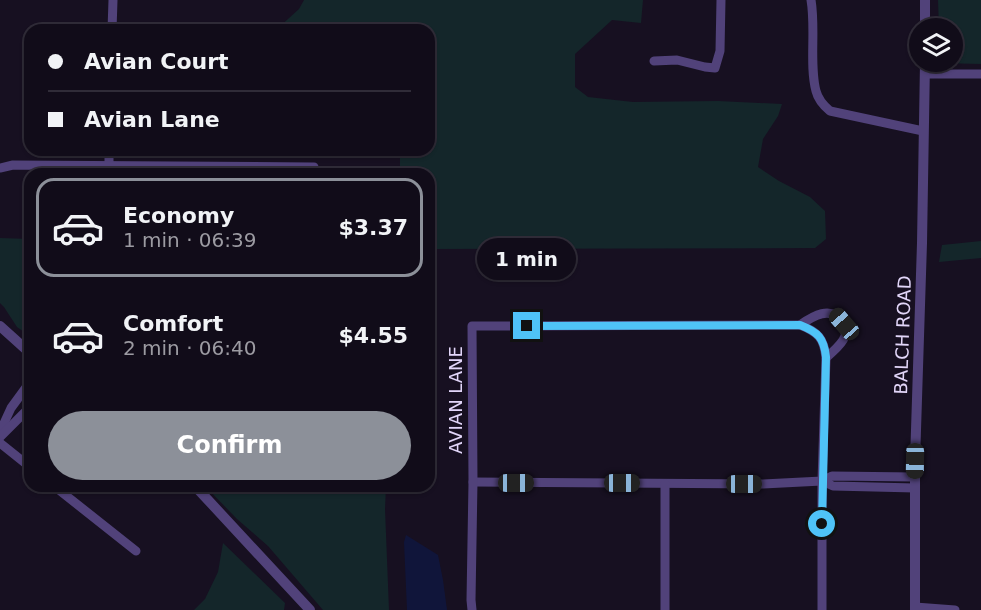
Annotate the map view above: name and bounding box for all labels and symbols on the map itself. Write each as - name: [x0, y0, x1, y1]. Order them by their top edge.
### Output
- callout: 1 min: [478, 239, 576, 281]
- street label: BALCH ROAD: [890, 275, 915, 395]
- car: [825, 305, 863, 343]
- route end: [513, 312, 540, 339]
- street label: AVIAN LANE: [445, 346, 466, 454]
- car: [906, 443, 924, 479]
- car: [498, 474, 534, 492]
- car: [604, 474, 640, 492]
- car: [726, 475, 762, 493]
- route start: [808, 510, 835, 537]

